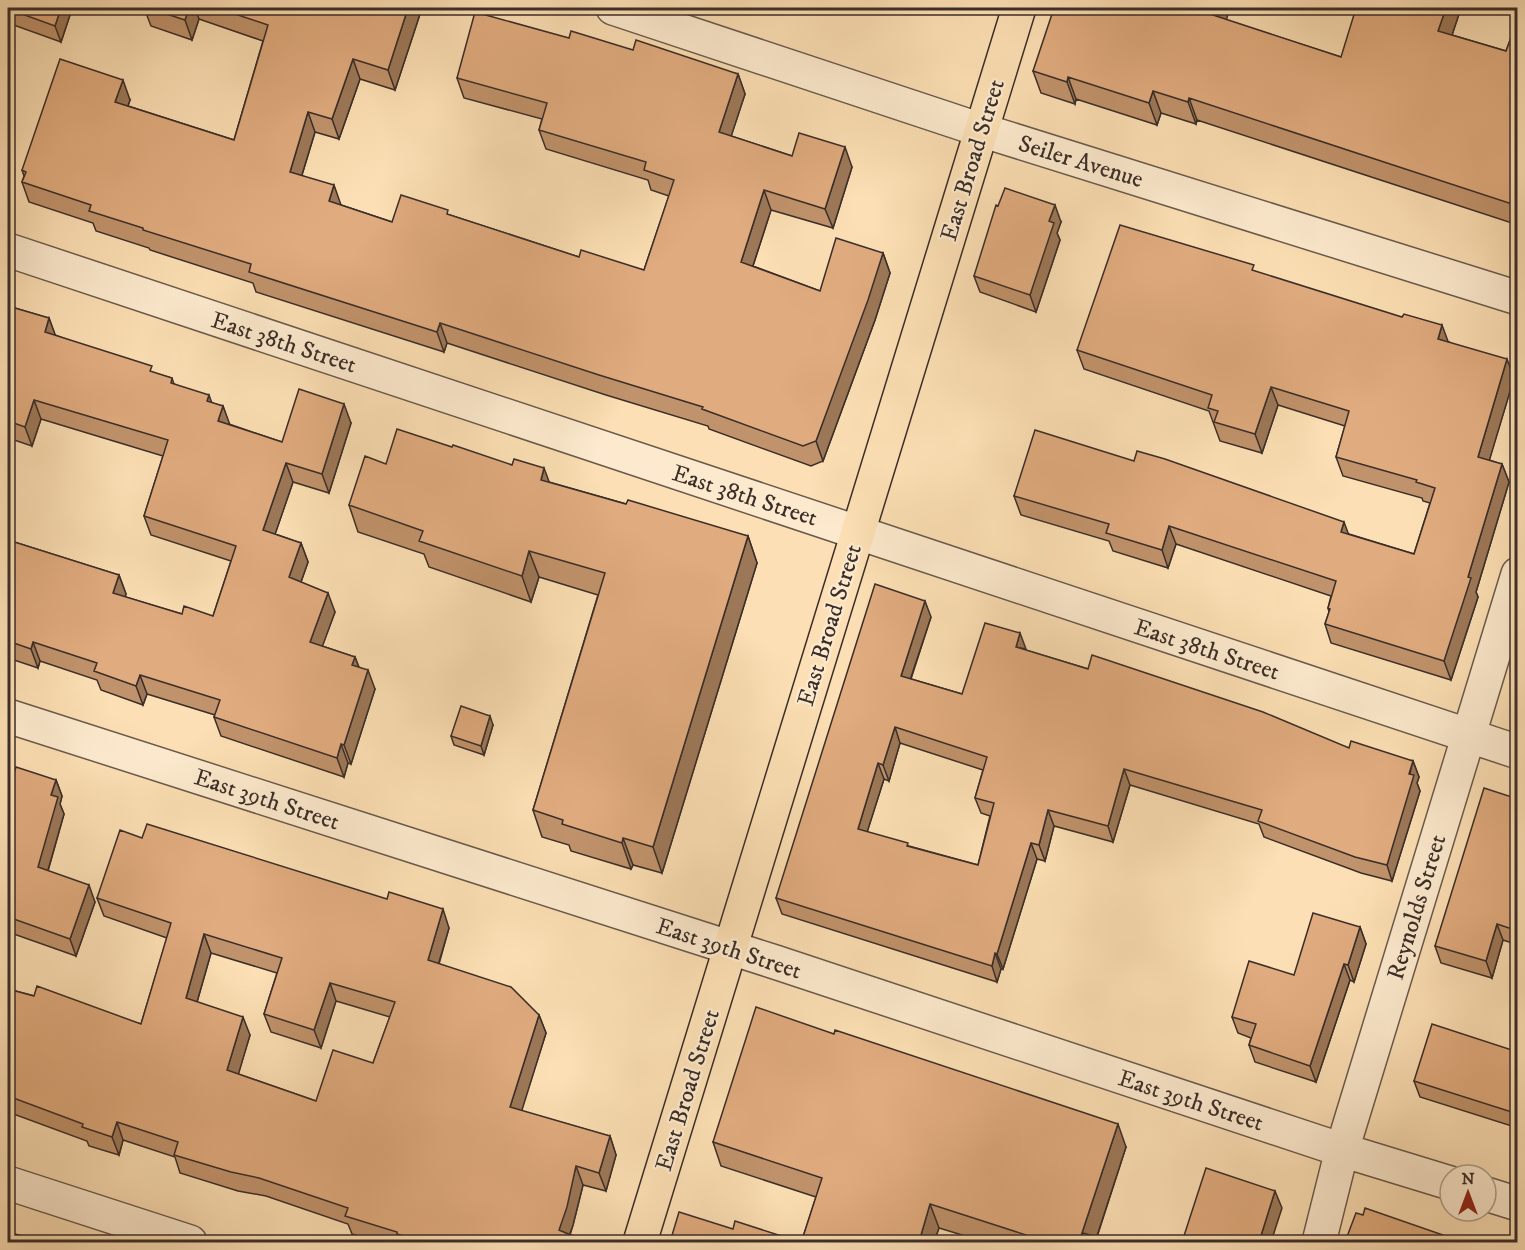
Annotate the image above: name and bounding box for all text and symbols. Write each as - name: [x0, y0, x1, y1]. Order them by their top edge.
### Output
- street label: East Broad Street: [934, 75, 1012, 245]
- street label: Seiler Avenue: [1015, 129, 1147, 195]
- street label: East 38th Street: [207, 305, 361, 381]
- street label: East 38th Street: [668, 458, 822, 534]
- street label: East Broad Street: [791, 540, 869, 710]
- street label: East 38th Street: [1130, 612, 1284, 688]
- street label: East 39th Street: [190, 762, 343, 838]
- street label: Reynolds Street: [1381, 831, 1453, 984]
- street label: East 39th Street: [652, 911, 805, 987]
- street label: East Broad Street: [649, 1005, 727, 1175]
- street label: East 39th Street: [1114, 1063, 1267, 1139]
- north arrow: [1438, 1163, 1498, 1223]
- text: N: [1461, 1169, 1475, 1189]

